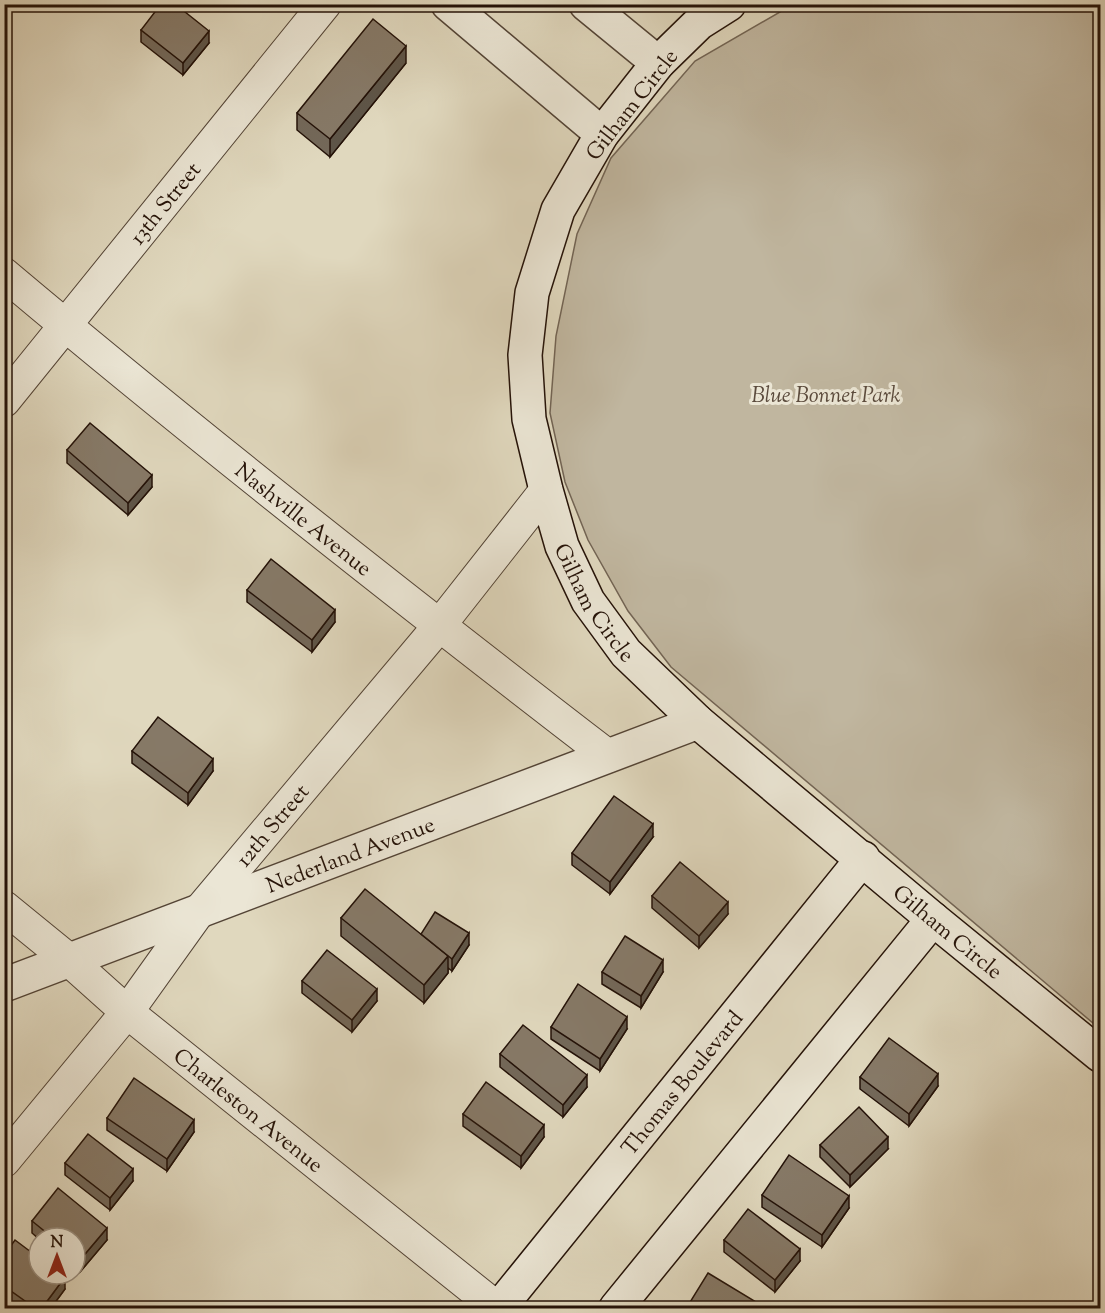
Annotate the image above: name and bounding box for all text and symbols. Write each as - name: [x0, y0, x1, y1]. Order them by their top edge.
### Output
- street label: Gilham Circle: [579, 43, 687, 169]
- street label: 13th Street: [123, 156, 210, 253]
- park label: Blue Bonnet Park: [751, 381, 901, 413]
- street label: Nashville Avenue: [227, 456, 377, 586]
- street label: Gilham Circle: [544, 539, 640, 672]
- street label: 12th Street: [230, 778, 319, 875]
- street label: Nederland Avenue: [262, 810, 440, 903]
- street label: Gilham Circle: [884, 879, 1008, 988]
- street label: Thomas Boulevard: [615, 1005, 752, 1164]
- street label: Charleston Avenue: [165, 1042, 329, 1182]
- north arrow: [27, 1226, 87, 1286]
- text: N: [51, 1232, 64, 1255]

